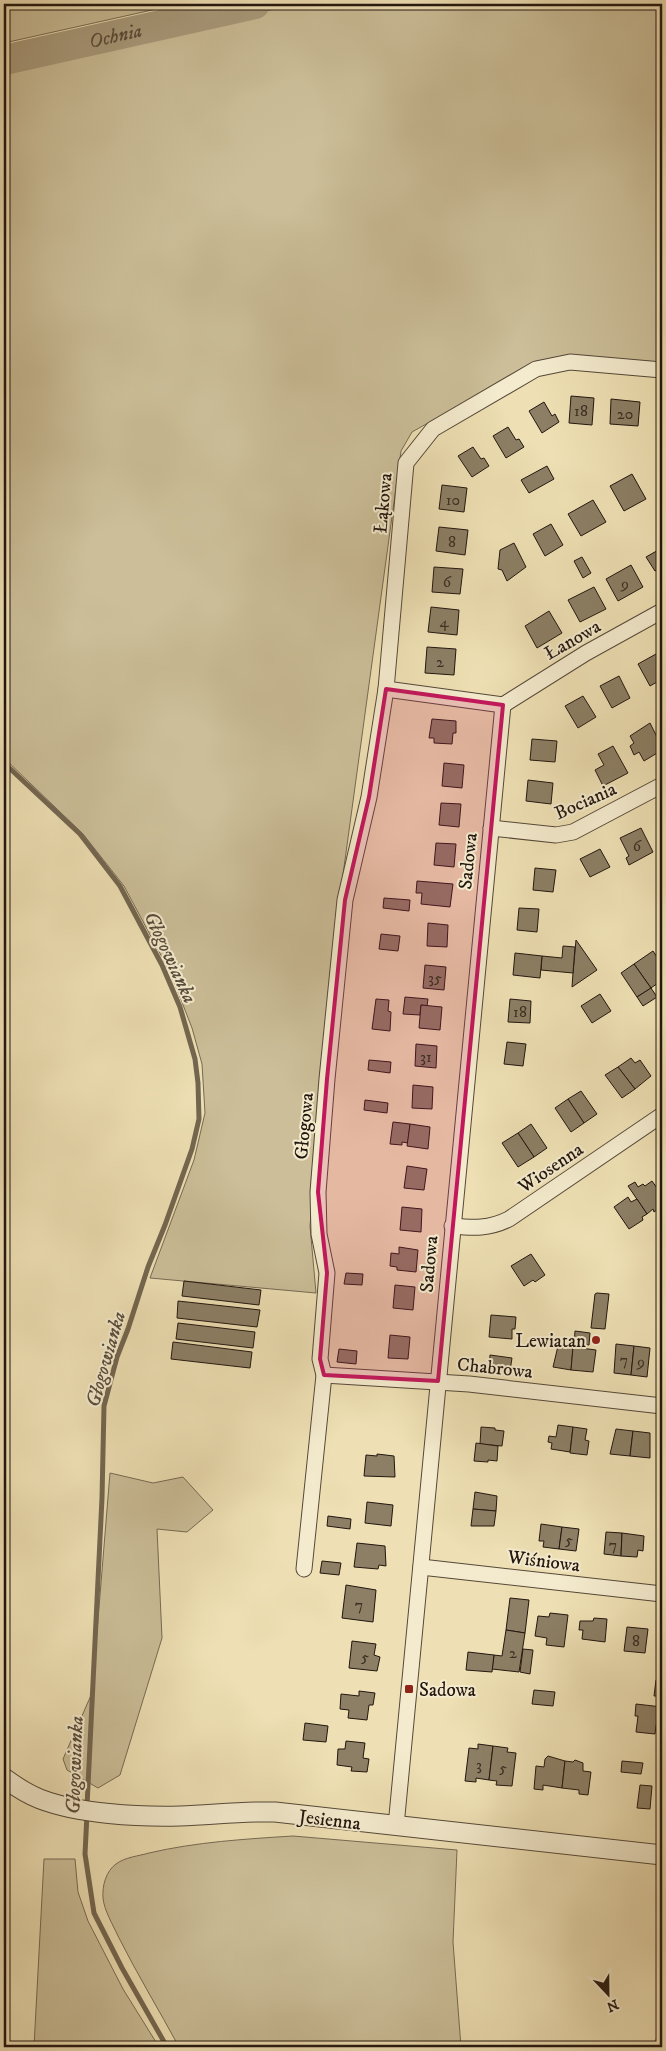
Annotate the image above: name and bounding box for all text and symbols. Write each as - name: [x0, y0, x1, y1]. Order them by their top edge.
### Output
- water label: Ochnia: [87, 19, 145, 55]
- house number: 18: [574, 401, 588, 421]
- house number: 20: [617, 404, 633, 424]
- street label: Łąkowa: [369, 472, 398, 534]
- house number: 10: [446, 490, 460, 510]
- house number: 8: [448, 532, 456, 552]
- house number: 6: [443, 572, 452, 592]
- house number: 9: [620, 574, 629, 594]
- house number: 4: [439, 612, 449, 632]
- street label: Łanowa: [541, 615, 605, 666]
- house number: 2: [436, 652, 444, 672]
- street label: Bociania: [551, 778, 620, 825]
- street label: Sadowa: [454, 832, 483, 891]
- house number: 6: [633, 836, 642, 856]
- water label: Głogowianka: [138, 908, 202, 1008]
- house number: 35: [428, 968, 442, 988]
- house number: 18: [513, 1002, 527, 1022]
- house number: 31: [420, 1047, 432, 1067]
- street label: Głogowa: [290, 1092, 319, 1160]
- street label: Wiosenna: [513, 1138, 588, 1199]
- street label: Sadowa: [416, 1235, 443, 1294]
- water label: Głogowianka: [81, 1309, 132, 1410]
- place label: Lewiatan: [515, 1330, 586, 1353]
- marker: Lewiatan: [590, 1334, 602, 1346]
- house number: 7: [620, 1350, 628, 1370]
- house number: 9: [636, 1352, 645, 1372]
- street label: Chabrowa: [456, 1353, 534, 1384]
- house number: 5: [565, 1530, 573, 1550]
- house number: 7: [609, 1535, 617, 1555]
- street label: Wiśniowa: [505, 1546, 581, 1577]
- house number: 7: [355, 1595, 363, 1615]
- house number: 8: [632, 1631, 640, 1651]
- house number: 2: [509, 1643, 517, 1663]
- house number: 5: [361, 1647, 369, 1667]
- place label: Sadowa: [419, 1679, 476, 1702]
- marker: Sadowa: [403, 1683, 415, 1695]
- water label: Głogowianka: [61, 1715, 90, 1815]
- house number: 3: [476, 1755, 482, 1775]
- house number: 5: [499, 1758, 507, 1778]
- street label: Jesienna: [296, 1805, 362, 1836]
- north arrow: [584, 1968, 634, 2018]
- text: N: [603, 1995, 621, 2016]

